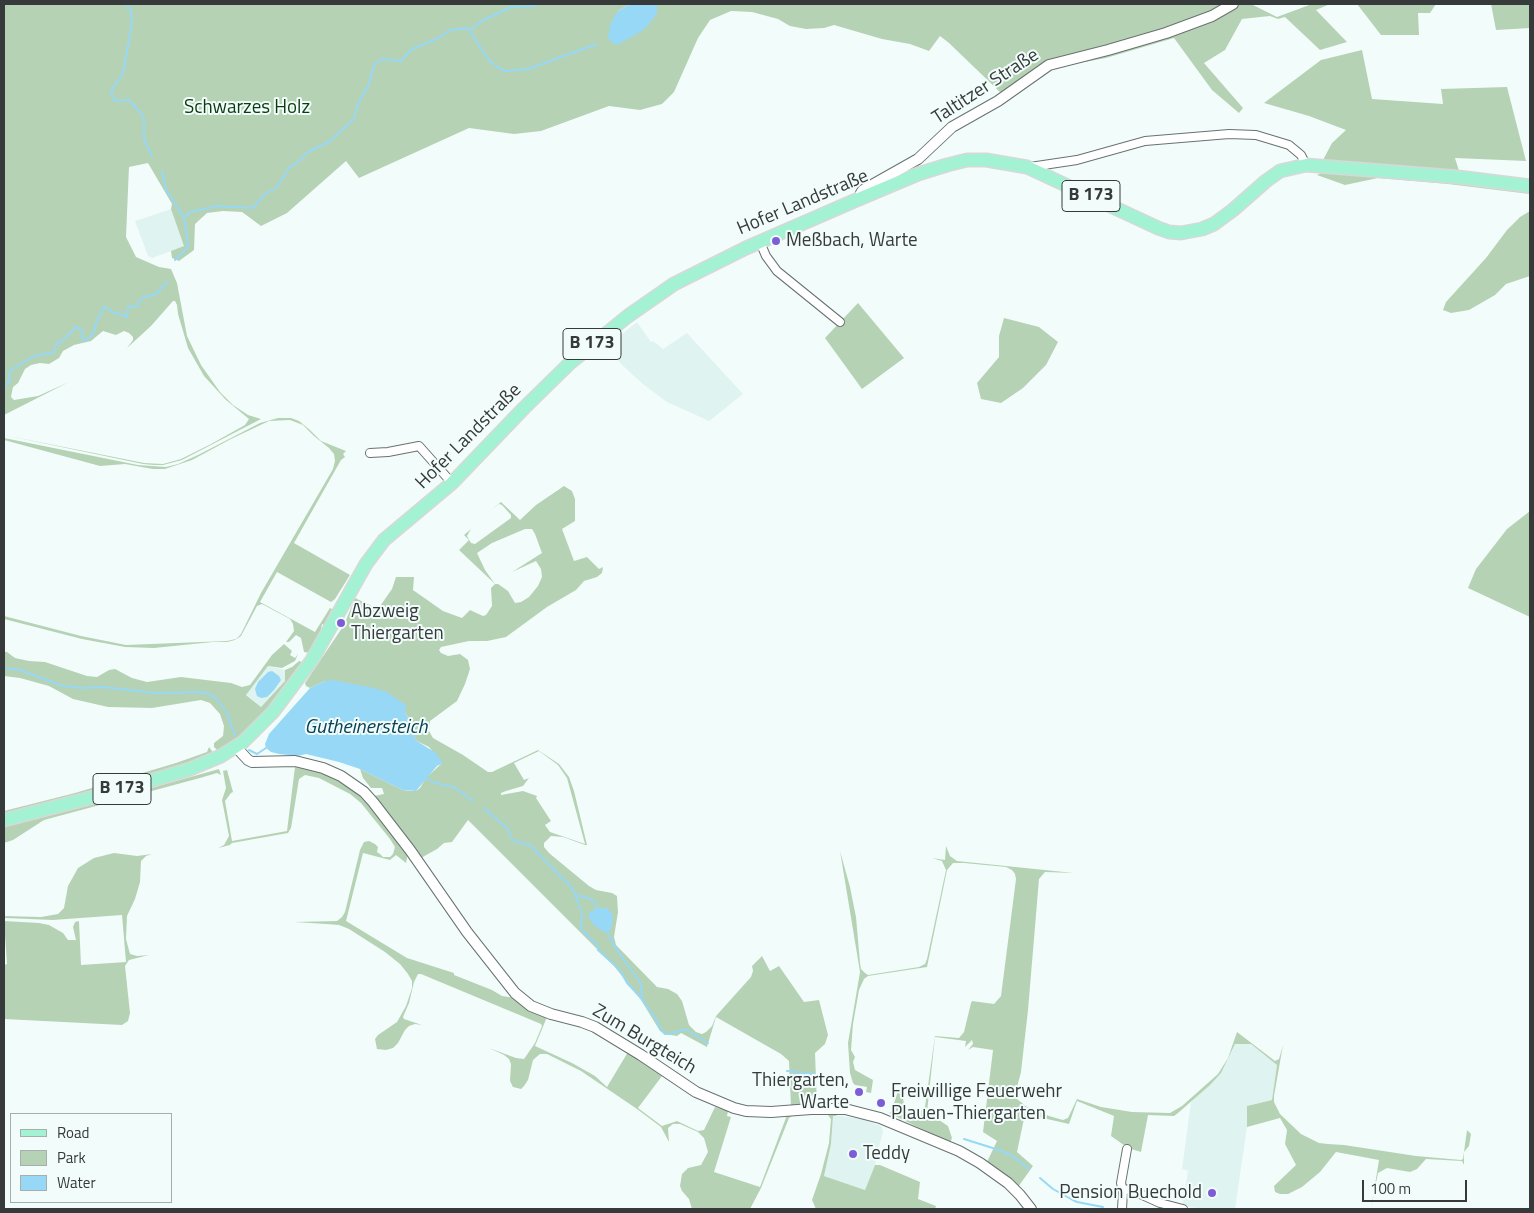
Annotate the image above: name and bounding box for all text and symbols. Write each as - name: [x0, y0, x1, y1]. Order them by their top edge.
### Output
- street label: Taltitzer Straße: [929, 44, 1043, 130]
- park label: Schwarzes Holz: [184, 97, 310, 119]
- street label: Hofer Landstraße: [734, 165, 872, 241]
- road number: B 173: [1062, 180, 1120, 212]
- place label: Meßbach, Warte: [786, 230, 918, 252]
- marker: Meßbach, Warte: [770, 235, 782, 247]
- road number: B 173: [563, 328, 621, 359]
- street label: Hofer Landstraße: [411, 379, 527, 495]
- place label: Abzweig Thiergarten: [351, 601, 444, 645]
- marker: Abzweig Thiergarten: [335, 617, 347, 629]
- water label: Gutheinersteich: [305, 716, 427, 740]
- road number: B 173: [93, 774, 151, 804]
- street label: Zum Burgteich: [588, 1000, 700, 1080]
- place label: Thiergarten, Warte: [752, 1070, 849, 1114]
- place label: Freiwillige Feuerwehr Plauen-Thiergarten: [891, 1081, 1062, 1125]
- marker: Thiergarten, Warte: [853, 1086, 865, 1098]
- marker: Freiwillige Feuerwehr Plauen-Thiergarten: [875, 1097, 887, 1109]
- legend: [10, 1113, 172, 1203]
- text: Road: [57, 1121, 89, 1144]
- place label: Teddy: [863, 1143, 910, 1165]
- text: Park: [57, 1146, 86, 1169]
- marker: Teddy: [847, 1148, 859, 1160]
- scale bar: [1364, 1170, 1469, 1202]
- text: Water: [57, 1171, 96, 1194]
- text: 100 m: [1370, 1177, 1411, 1200]
- place label: Pension Buechold: [1059, 1182, 1202, 1204]
- marker: Pension Buechold: [1206, 1187, 1218, 1199]

